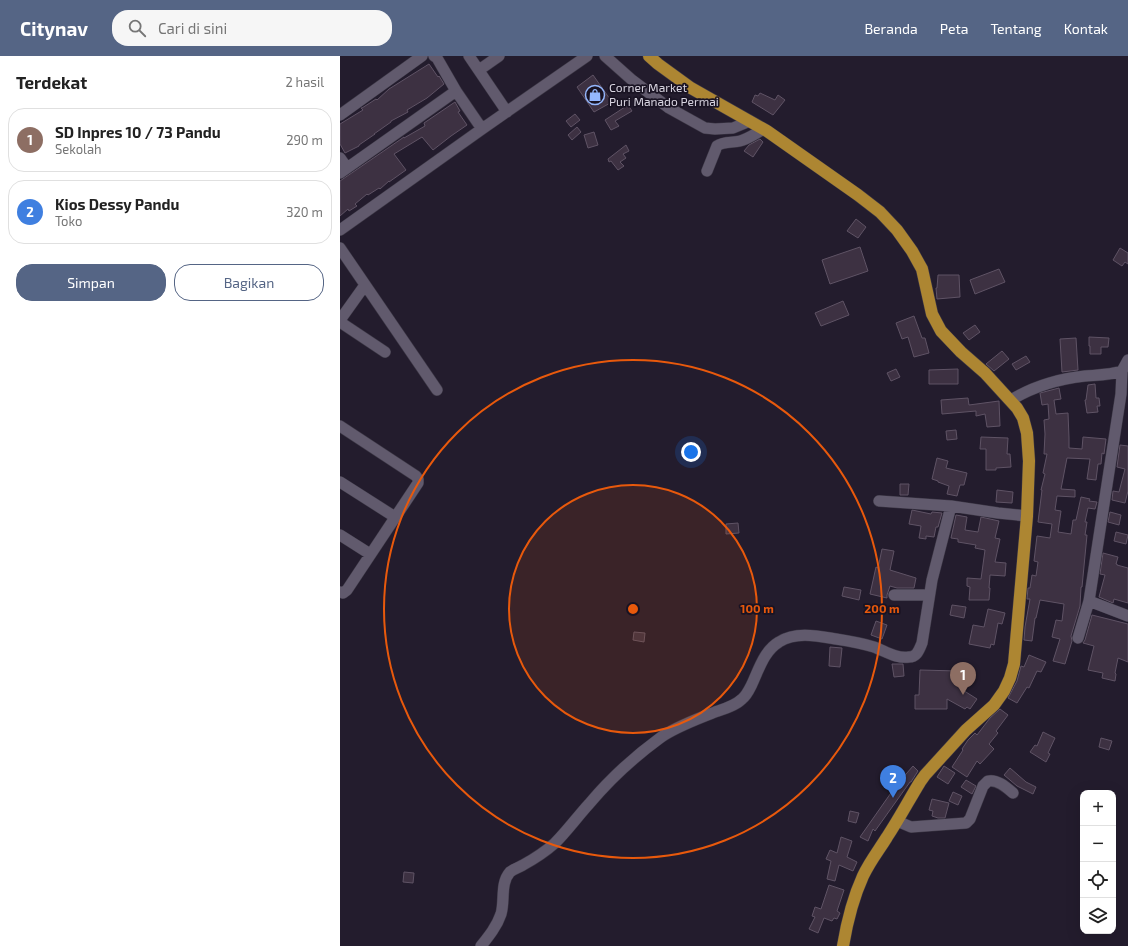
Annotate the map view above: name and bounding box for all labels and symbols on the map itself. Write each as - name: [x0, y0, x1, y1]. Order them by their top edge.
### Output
- place label: Corner Market Puri Manado Permai: [609, 80, 719, 108]
- shop icon: Corner Market Puri Manado Permai: [584, 84, 606, 106]
- your location: [681, 442, 701, 462]
- text: 100 m: [740, 601, 774, 615]
- text: 200 m: [864, 601, 900, 615]
- centre of rings: [626, 602, 640, 616]
- pin: 1: [950, 662, 976, 695]
- pin: 2: [880, 765, 906, 798]

